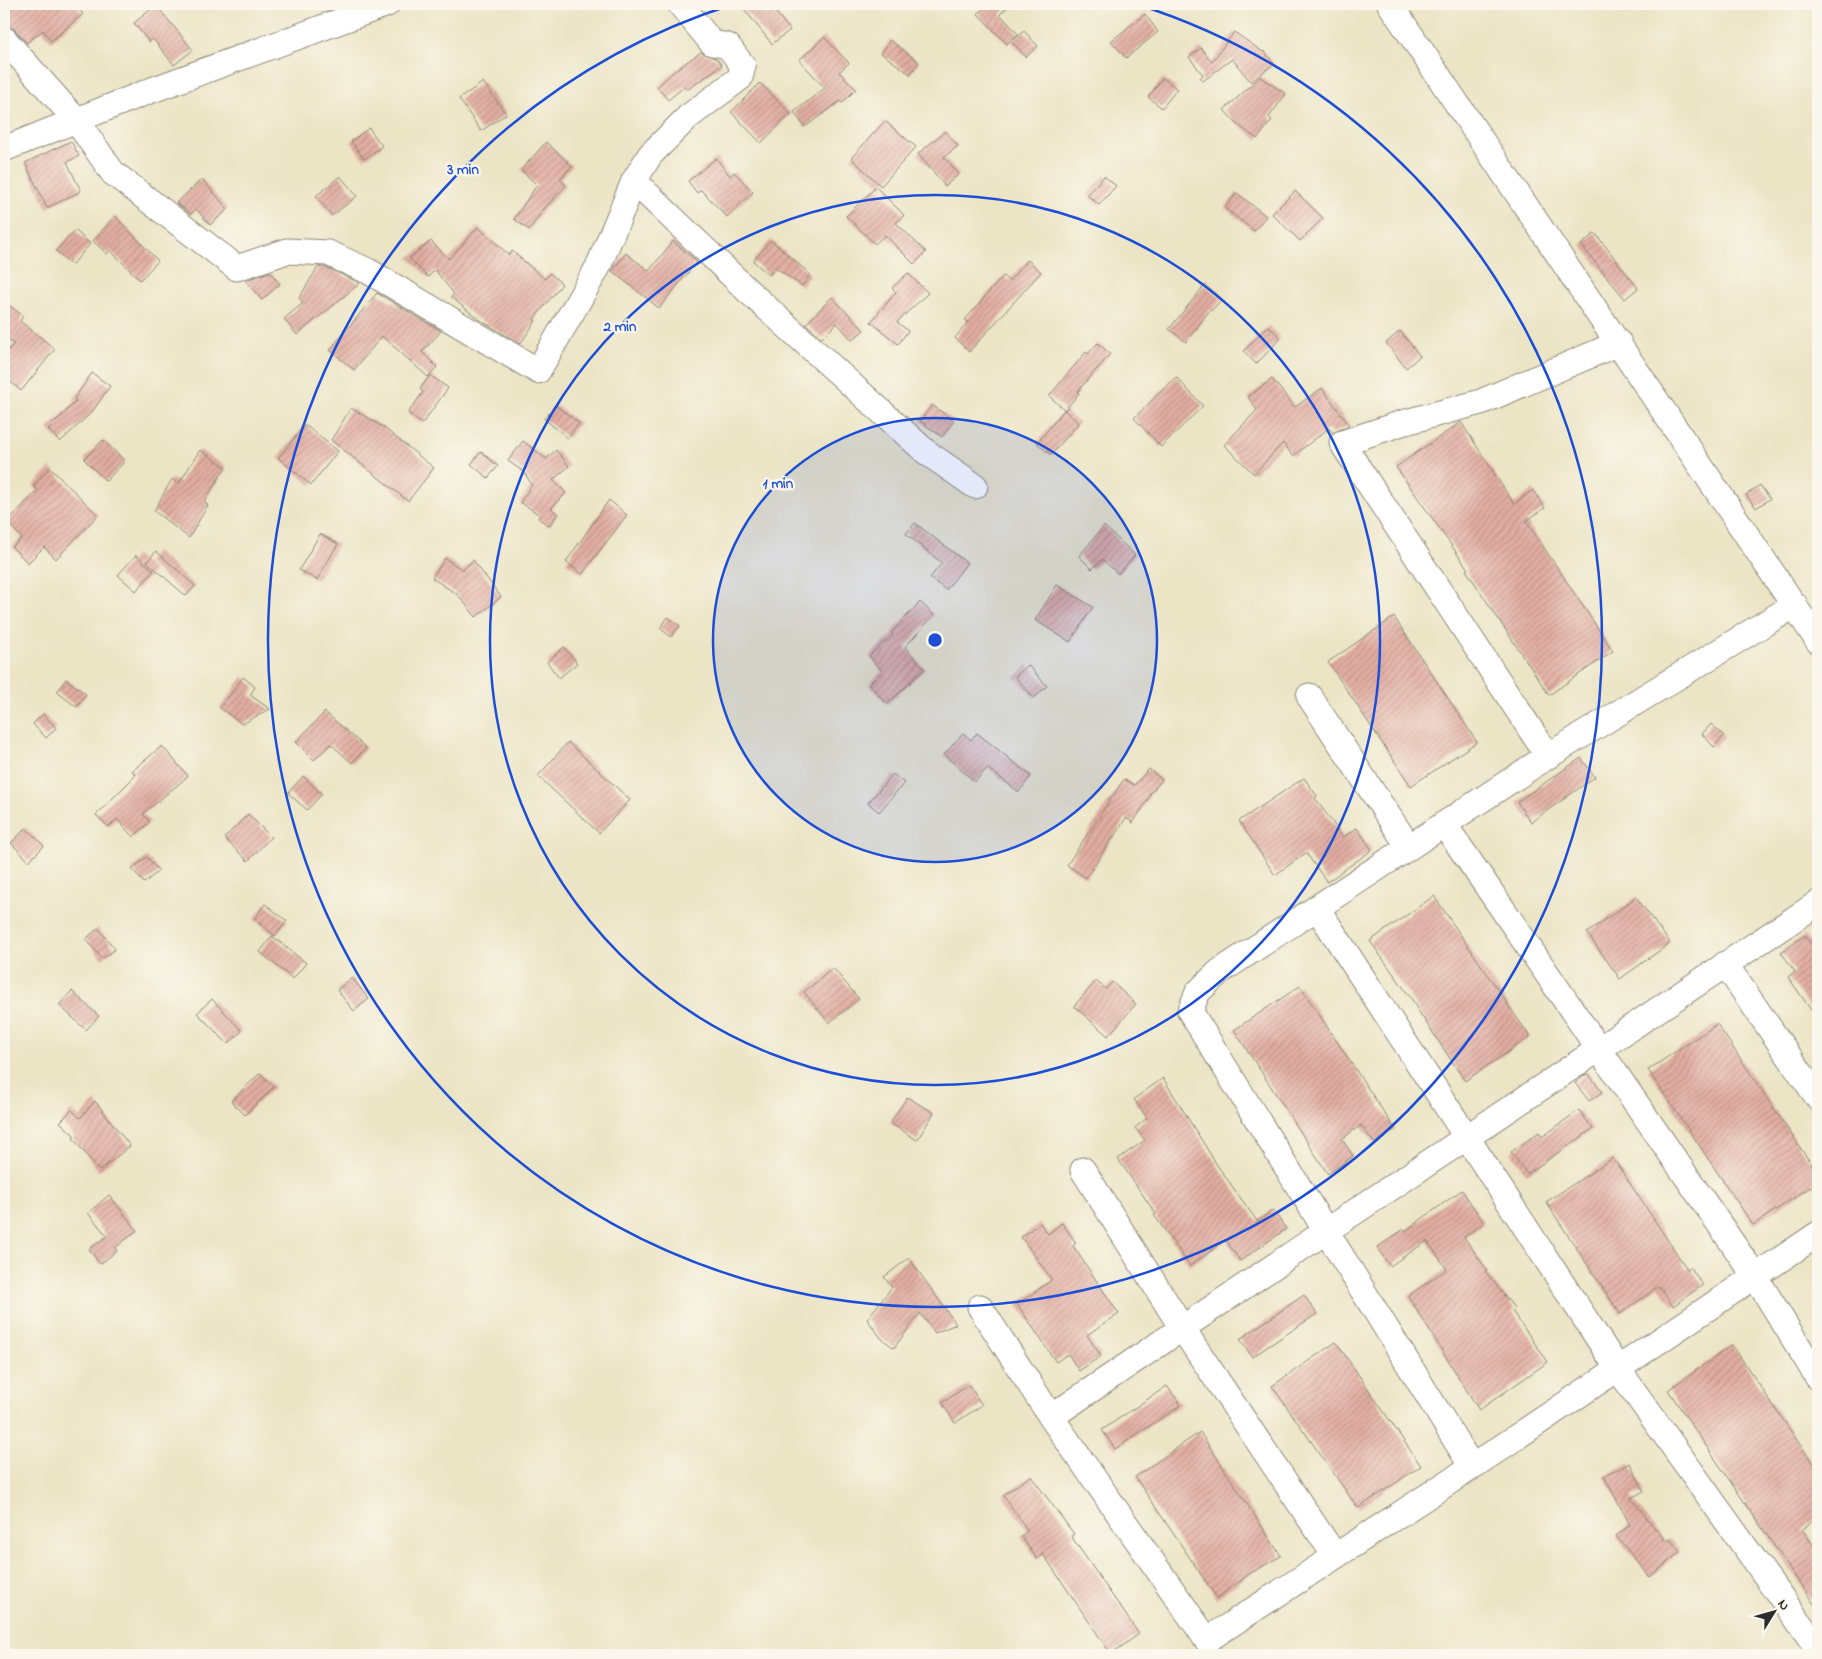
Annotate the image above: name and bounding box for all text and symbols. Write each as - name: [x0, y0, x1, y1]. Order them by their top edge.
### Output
- text: 3 min: [446, 159, 479, 181]
- text: 2 min: [603, 316, 637, 338]
- text: 1 min: [763, 473, 794, 495]
- centre of rings: [926, 631, 944, 649]
- north arrow: [1750, 1586, 1800, 1636]
- text: N: [1772, 1595, 1794, 1615]

